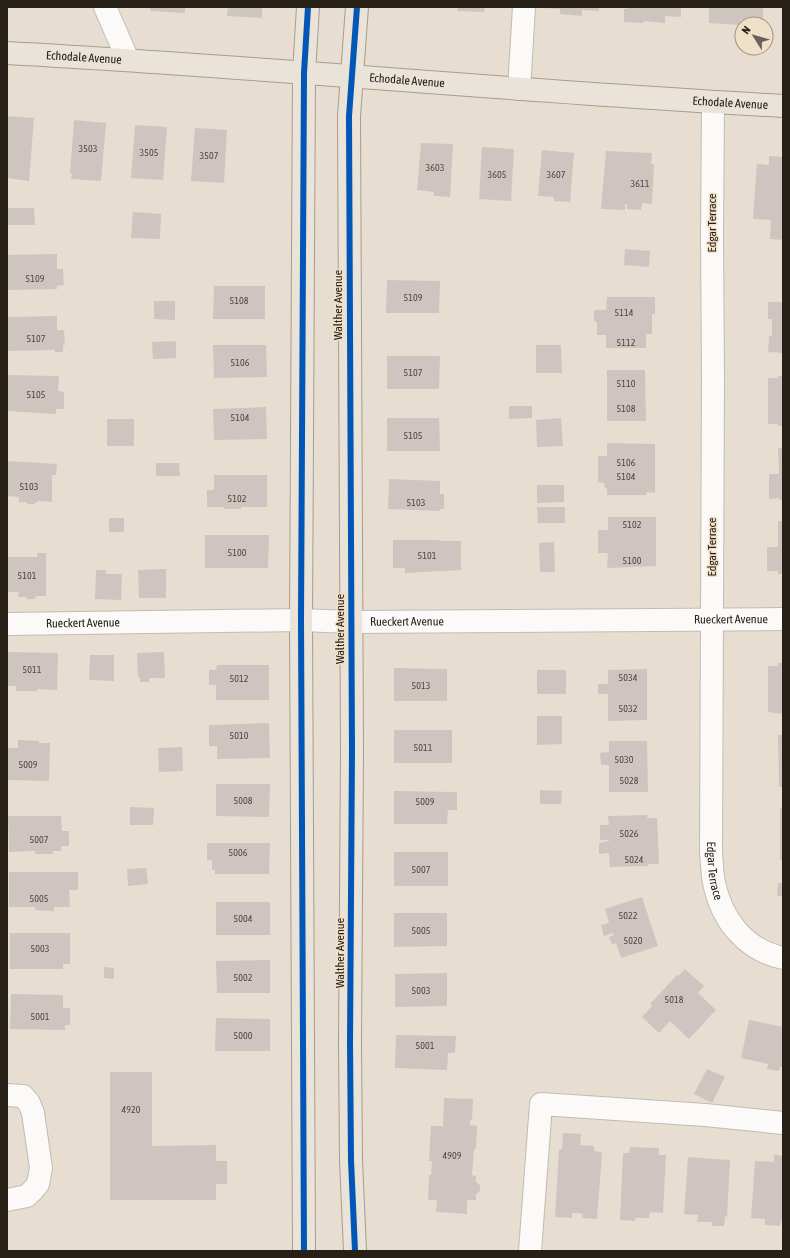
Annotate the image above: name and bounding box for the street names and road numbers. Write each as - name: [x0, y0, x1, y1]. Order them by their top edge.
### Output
- street label: Echodale Avenue: [46, 48, 122, 67]
- street label: Echodale Avenue: [369, 71, 445, 90]
- street label: Echodale Avenue: [692, 94, 768, 112]
- street label: Edgar Terrace: [705, 194, 719, 252]
- street label: Walther Avenue: [331, 270, 345, 340]
- street label: Edgar Terrace: [705, 518, 719, 576]
- street label: Walther Avenue: [333, 594, 347, 664]
- street label: Rueckert Avenue: [694, 612, 768, 627]
- street label: Rueckert Avenue: [370, 614, 444, 629]
- street label: Rueckert Avenue: [46, 615, 120, 630]
- street label: Edgar Terrace: [704, 841, 725, 902]
- street label: Walther Avenue: [333, 918, 347, 988]

